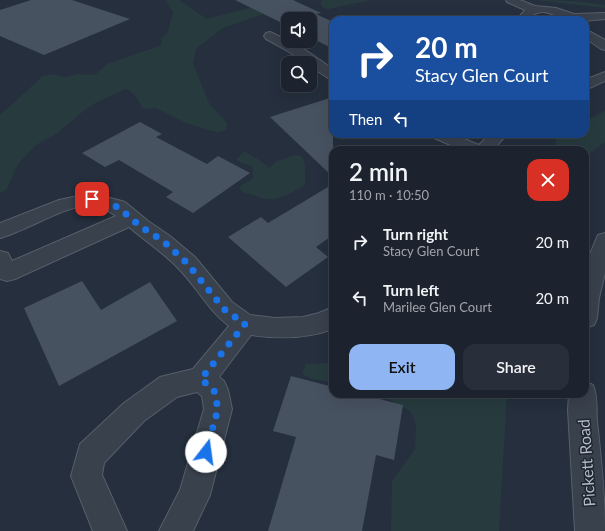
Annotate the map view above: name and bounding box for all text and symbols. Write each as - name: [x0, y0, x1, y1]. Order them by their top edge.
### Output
- map controls: [281, 12, 317, 92]
- button: sound: [281, 12, 317, 48]
- text: 20 m: [415, 30, 478, 64]
- icon: right: [349, 32, 401, 84]
- button: search: [281, 56, 317, 92]
- text: Stacy Glen Court: [415, 64, 548, 86]
- icon: left: [390, 108, 412, 130]
- text: Then: [349, 110, 382, 128]
- text: 2 min: [349, 157, 408, 186]
- button: close: [527, 159, 569, 201]
- pin: [75, 182, 109, 216]
- text: 110 m · 10:50: [349, 187, 429, 203]
- icon: arrive: [81, 188, 103, 210]
- text: Turn right: [383, 225, 448, 243]
- icon: right: [349, 231, 371, 253]
- text: 20 m: [535, 233, 569, 251]
- text: Stacy Glen Court: [383, 243, 479, 259]
- text: Turn left: [383, 281, 439, 299]
- icon: left: [349, 287, 371, 309]
- text: 20 m: [535, 289, 569, 307]
- text: Marilee Glen Court: [383, 299, 492, 315]
- button: Exit: [349, 344, 455, 390]
- button: Share: [463, 344, 569, 390]
- street label: Pickett Road: [573, 419, 599, 507]
- position arrow: [185, 431, 227, 473]

